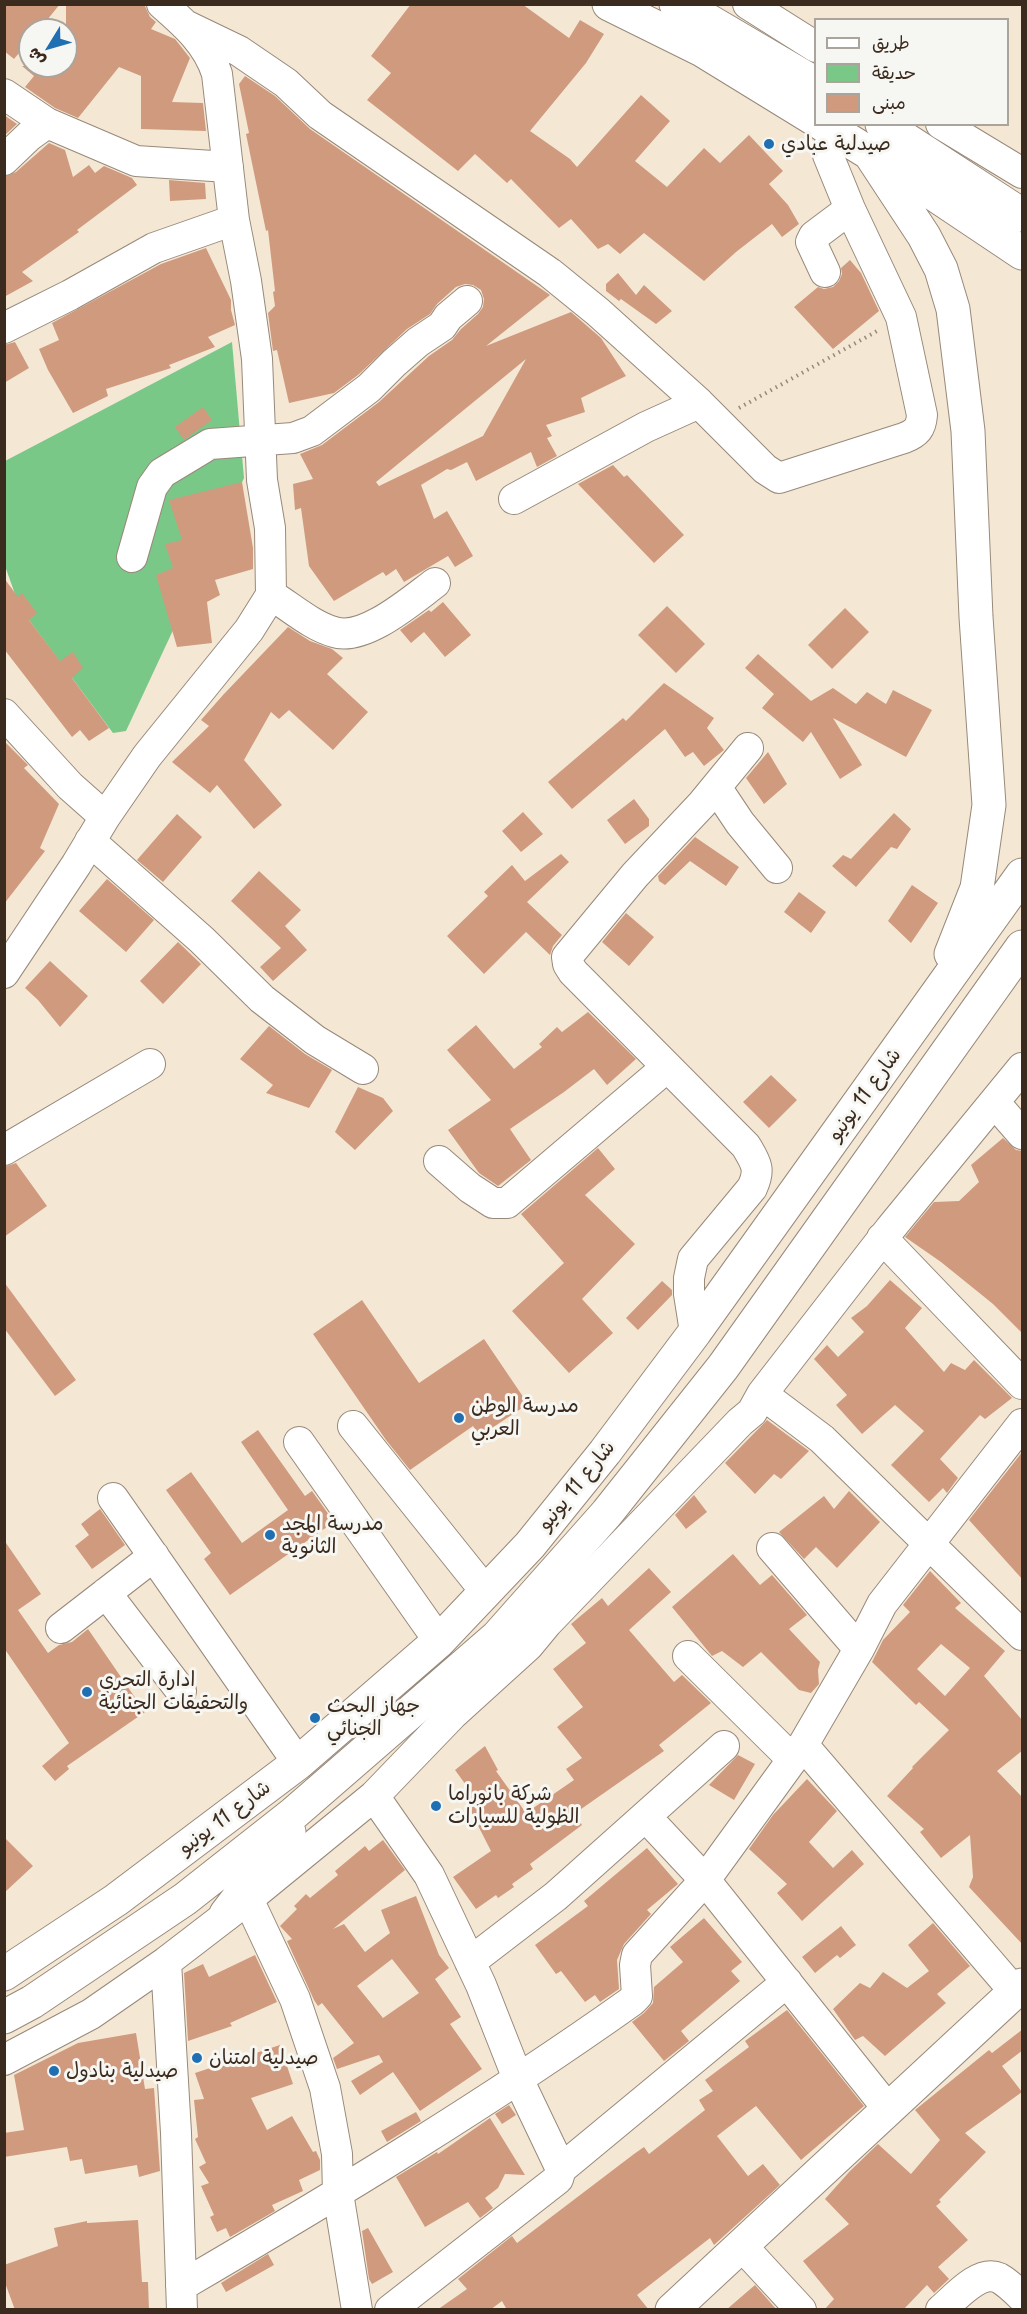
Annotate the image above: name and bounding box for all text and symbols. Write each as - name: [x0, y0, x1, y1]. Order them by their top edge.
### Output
- north arrow: [18, 18, 78, 78]
- legend: [814, 18, 1009, 126]
- text: طريق: [872, 28, 910, 55]
- text: ش: [20, 43, 50, 72]
- text: حديقة: [872, 58, 916, 85]
- text: مبنى: [872, 88, 906, 115]
- place label: صيدلية عبادي: [781, 132, 891, 156]
- marker: صيدلية عبادي: [762, 137, 776, 151]
- street label: شارع 11 يونيو: [823, 1044, 907, 1146]
- place label: مدرسة الوطن العربي: [471, 1394, 579, 1441]
- marker: مدرسة الوطن العربي: [452, 1411, 466, 1425]
- street label: شارع 11 يونيو: [533, 1436, 621, 1536]
- place label: مدرسة المجد الثانوية: [282, 1512, 383, 1559]
- marker: مدرسة المجد الثانوية: [263, 1528, 277, 1542]
- place label: ادارة التحري والتحقيقات الجنائية: [99, 1668, 248, 1715]
- marker: ادارة التحري والتحقيقات الجنائية: [80, 1685, 94, 1699]
- place label: جهاز البحث الجنائي: [327, 1694, 420, 1741]
- marker: جهاز البحث الجنائي: [308, 1711, 322, 1725]
- street label: شارع 11 يونيو: [174, 1776, 276, 1860]
- place label: شركة بانوراما الظولية للسيارات: [448, 1782, 579, 1829]
- marker: شركة بانوراما الظولية للسيارات: [429, 1799, 443, 1813]
- place label: صيدلية امتنان: [209, 2046, 319, 2070]
- marker: صيدلية امتنان: [190, 2051, 204, 2065]
- place label: صيدلية بنادول: [66, 2059, 178, 2083]
- marker: صيدلية بنادول: [47, 2064, 61, 2078]

